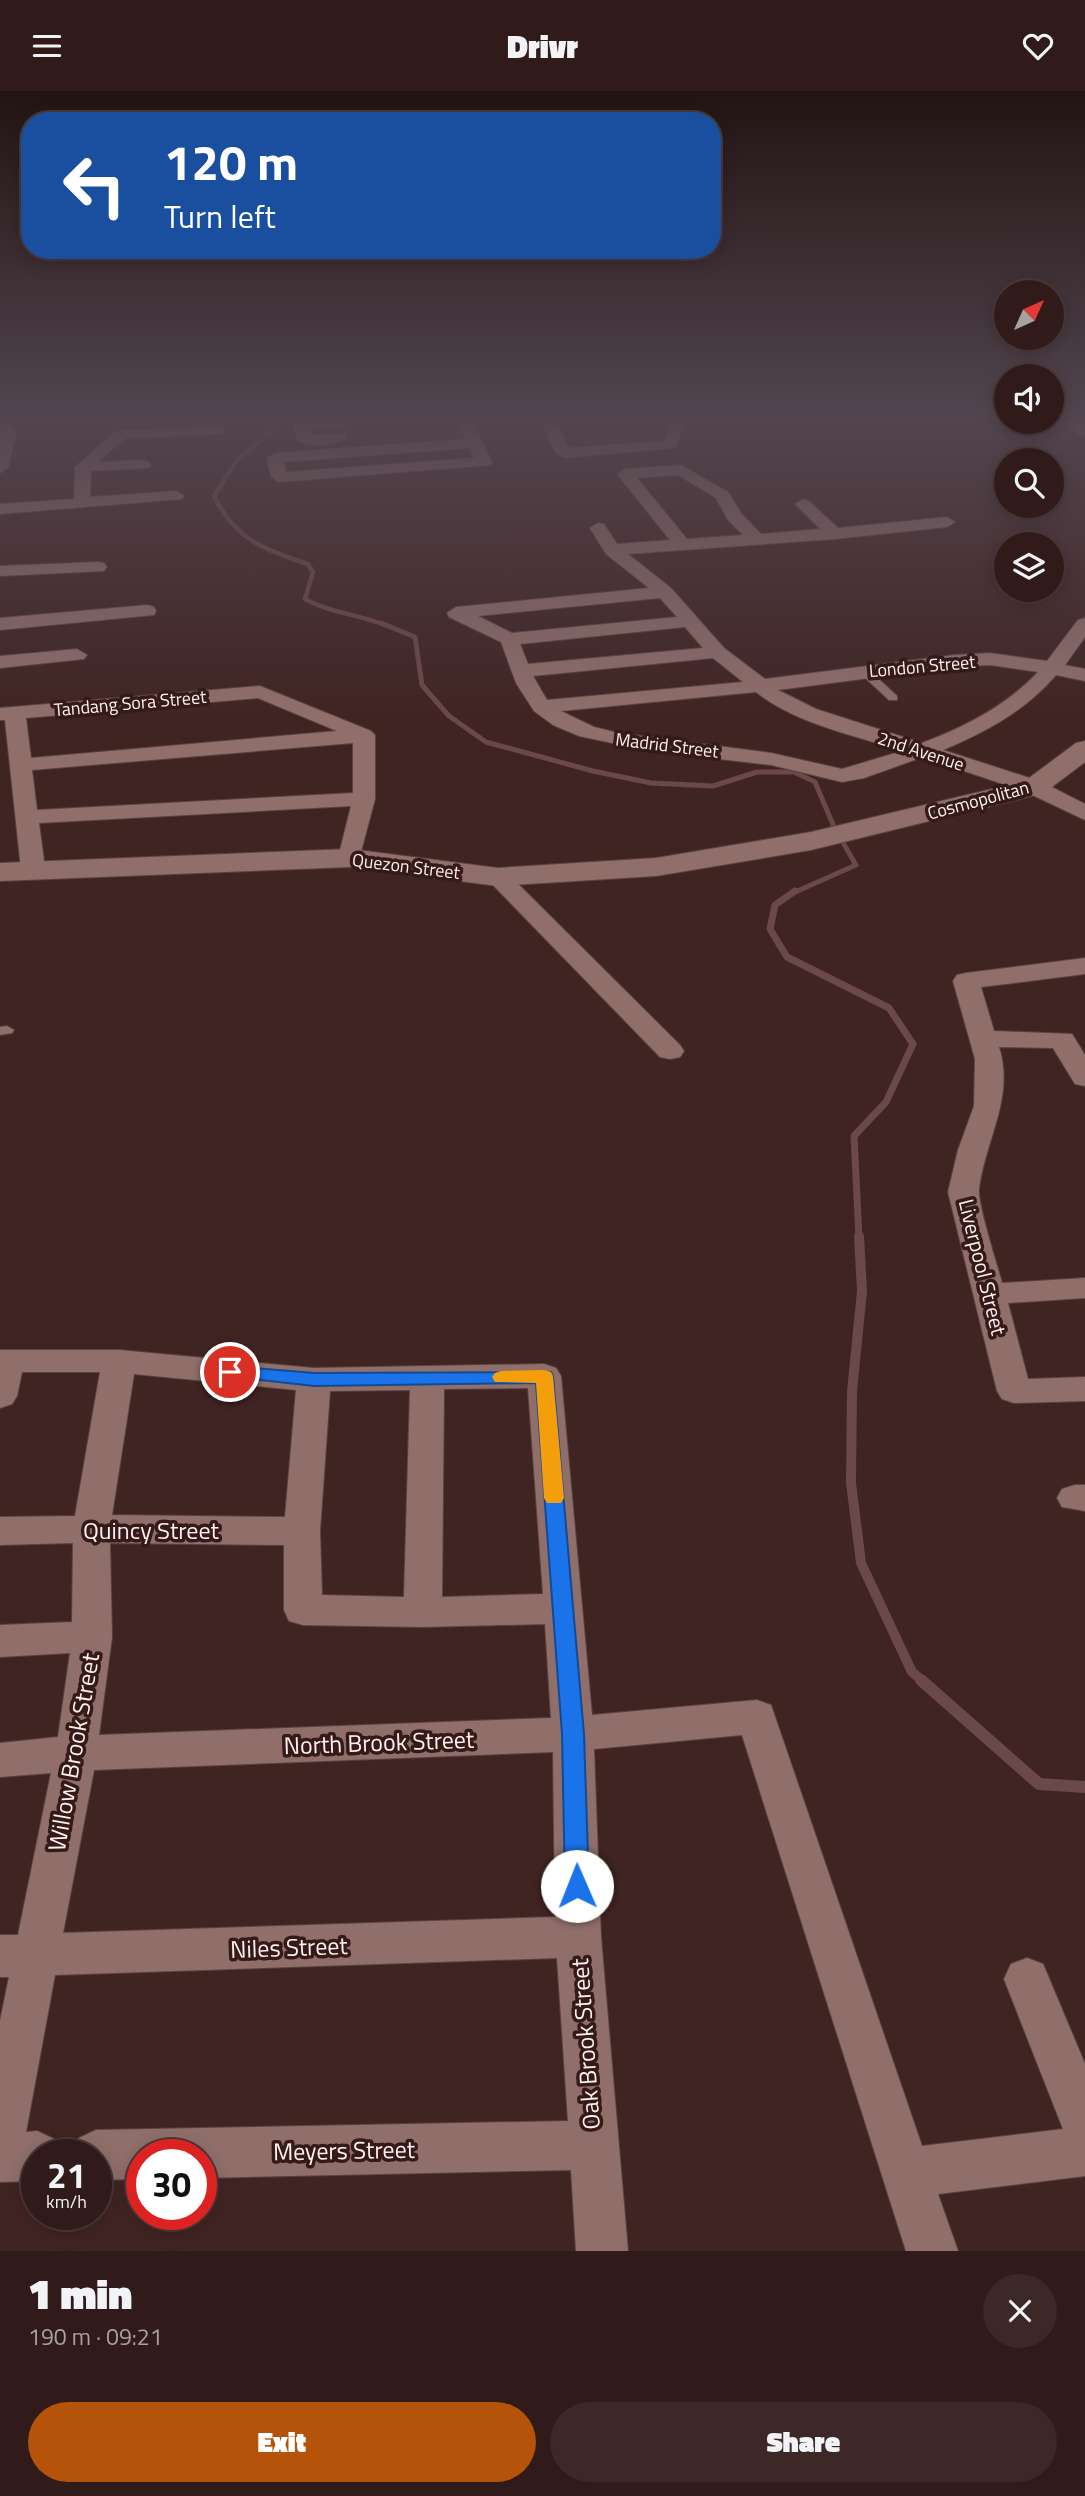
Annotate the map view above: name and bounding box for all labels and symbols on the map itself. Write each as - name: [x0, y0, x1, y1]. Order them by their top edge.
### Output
- north arrow: [994, 280, 1064, 350]
- street label: London Street: [868, 648, 977, 684]
- street label: Tandang Sora Street: [53, 683, 208, 723]
- street label: 2nd Avenue: [874, 724, 968, 778]
- street label: Madrid Street: [614, 725, 721, 765]
- street label: Cosmopolitan: [924, 773, 1032, 827]
- street label: Quezon Street: [351, 846, 462, 886]
- street label: Liverpool Street: [951, 1196, 1016, 1339]
- pin: [200, 1342, 260, 1402]
- street label: Quincy Street: [83, 1512, 220, 1548]
- street label: Willow Brook Street: [38, 1650, 108, 1854]
- street label: North Brook Street: [283, 1721, 475, 1763]
- position arrow: [540, 1849, 614, 1923]
- street label: Niles Street: [230, 1927, 349, 1967]
- street label: Oak Brook Street: [561, 1957, 609, 2131]
- street label: Meyers Street: [273, 2131, 416, 2169]
- speed limit sign: 30: [126, 2139, 217, 2230]

